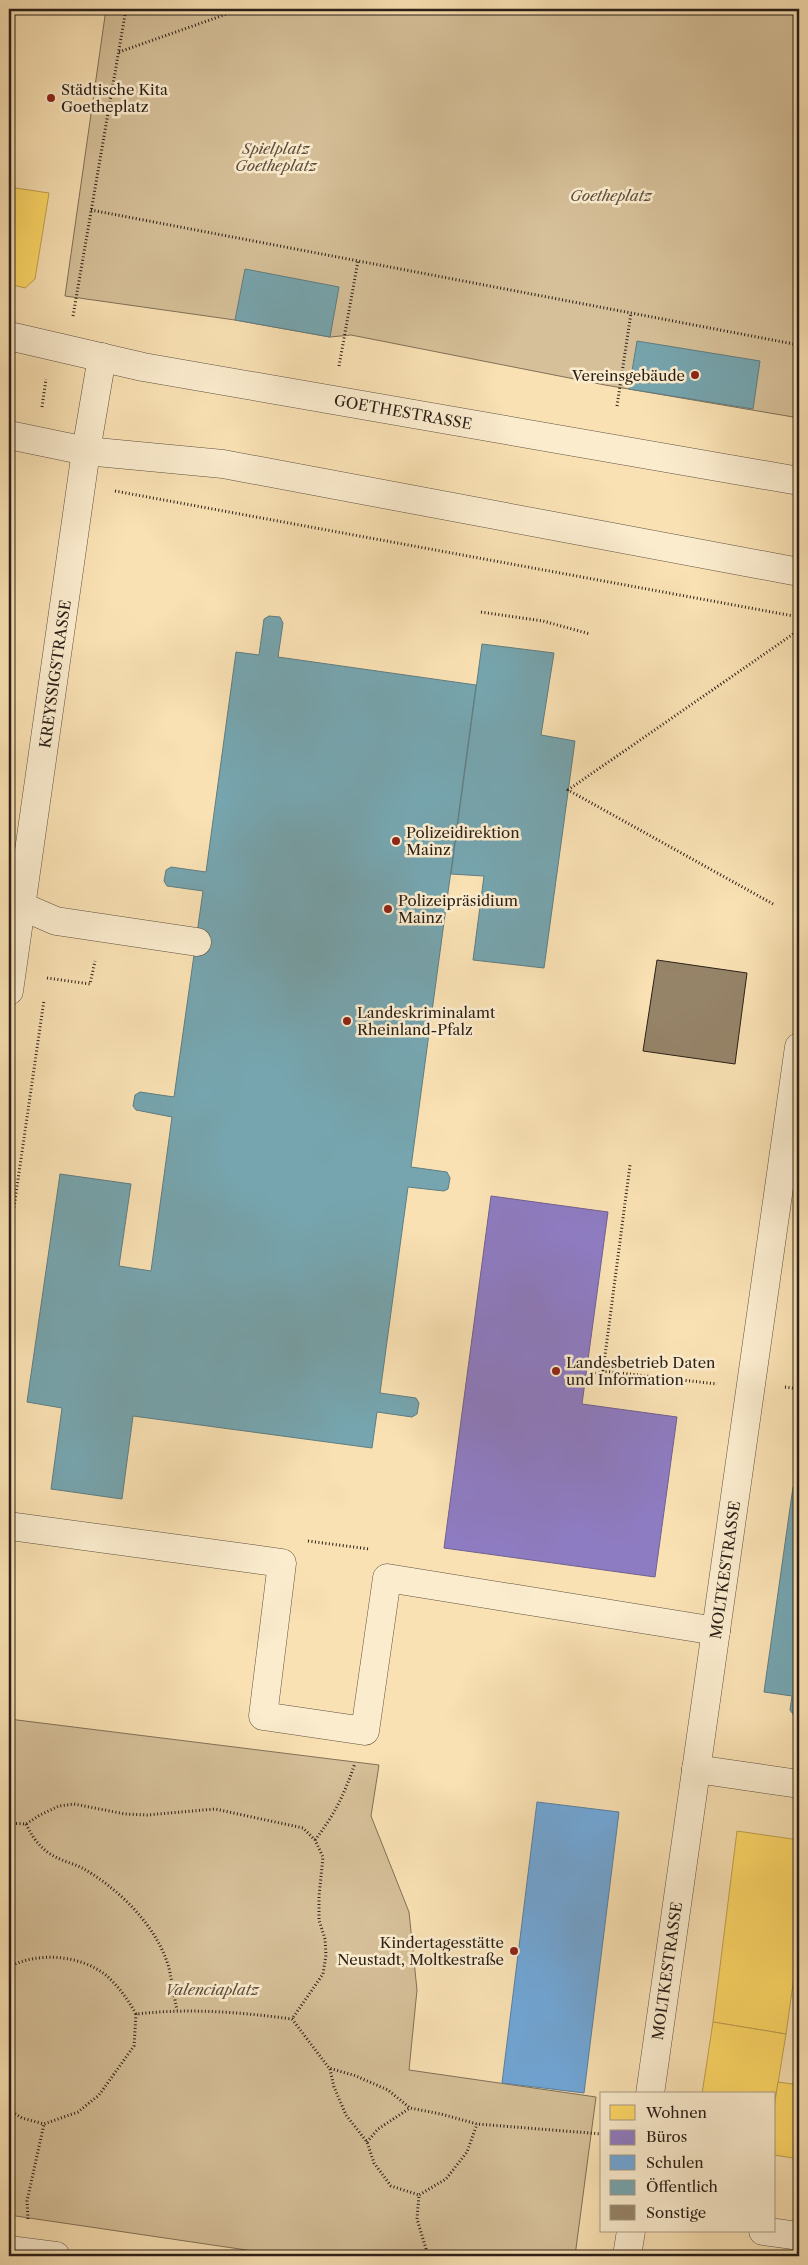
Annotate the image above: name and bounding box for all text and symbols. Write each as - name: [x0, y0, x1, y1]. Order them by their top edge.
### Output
- place label: Städtische Kita Goetheplatz: [61, 80, 168, 116]
- marker: Städtische Kita Goetheplatz: [45, 92, 57, 104]
- park label: Spielplatz Goetheplatz: [235, 139, 318, 175]
- park label: Goetheplatz: [570, 186, 653, 205]
- place label: Vereinsgebäude: [571, 366, 685, 385]
- marker: Vereinsgebäude: [689, 369, 701, 381]
- street label: GOETHESTRASSE: [333, 391, 473, 433]
- street label: KREYSSIGSTRASSE: [35, 599, 75, 749]
- place label: Polizeidirektion Mainz: [406, 823, 520, 859]
- marker: Polizeidirektion Mainz: [390, 835, 402, 847]
- place label: Polizeipräsidium Mainz: [398, 891, 518, 927]
- marker: Polizeipräsidium Mainz: [382, 903, 394, 915]
- place label: Landeskriminalamt Rheinland-Pfalz: [357, 1003, 496, 1039]
- marker: Landeskriminalamt Rheinland-Pfalz: [341, 1015, 353, 1027]
- place label: Landesbetrieb Daten und Information: [566, 1353, 716, 1389]
- marker: Landesbetrieb Daten und Information: [550, 1365, 562, 1377]
- street label: MOLTKESTRASSE: [706, 1500, 744, 1640]
- street label: MOLTKESTRASSE: [648, 1901, 686, 2041]
- place label: Kindertagesstätte Neustadt, Moltkestraße: [337, 1933, 504, 1969]
- marker: Kindertagesstätte Neustadt, Moltkestraße: [508, 1945, 520, 1957]
- park label: Valenciaplatz: [165, 1980, 260, 1999]
- legend: [600, 2092, 776, 2232]
- text: Wohnen: [645, 2103, 708, 2122]
- text: Büros: [646, 2127, 687, 2146]
- text: Schulen: [646, 2153, 704, 2172]
- text: Öffentlich: [646, 2177, 719, 2196]
- text: Sonstige: [646, 2203, 706, 2222]

